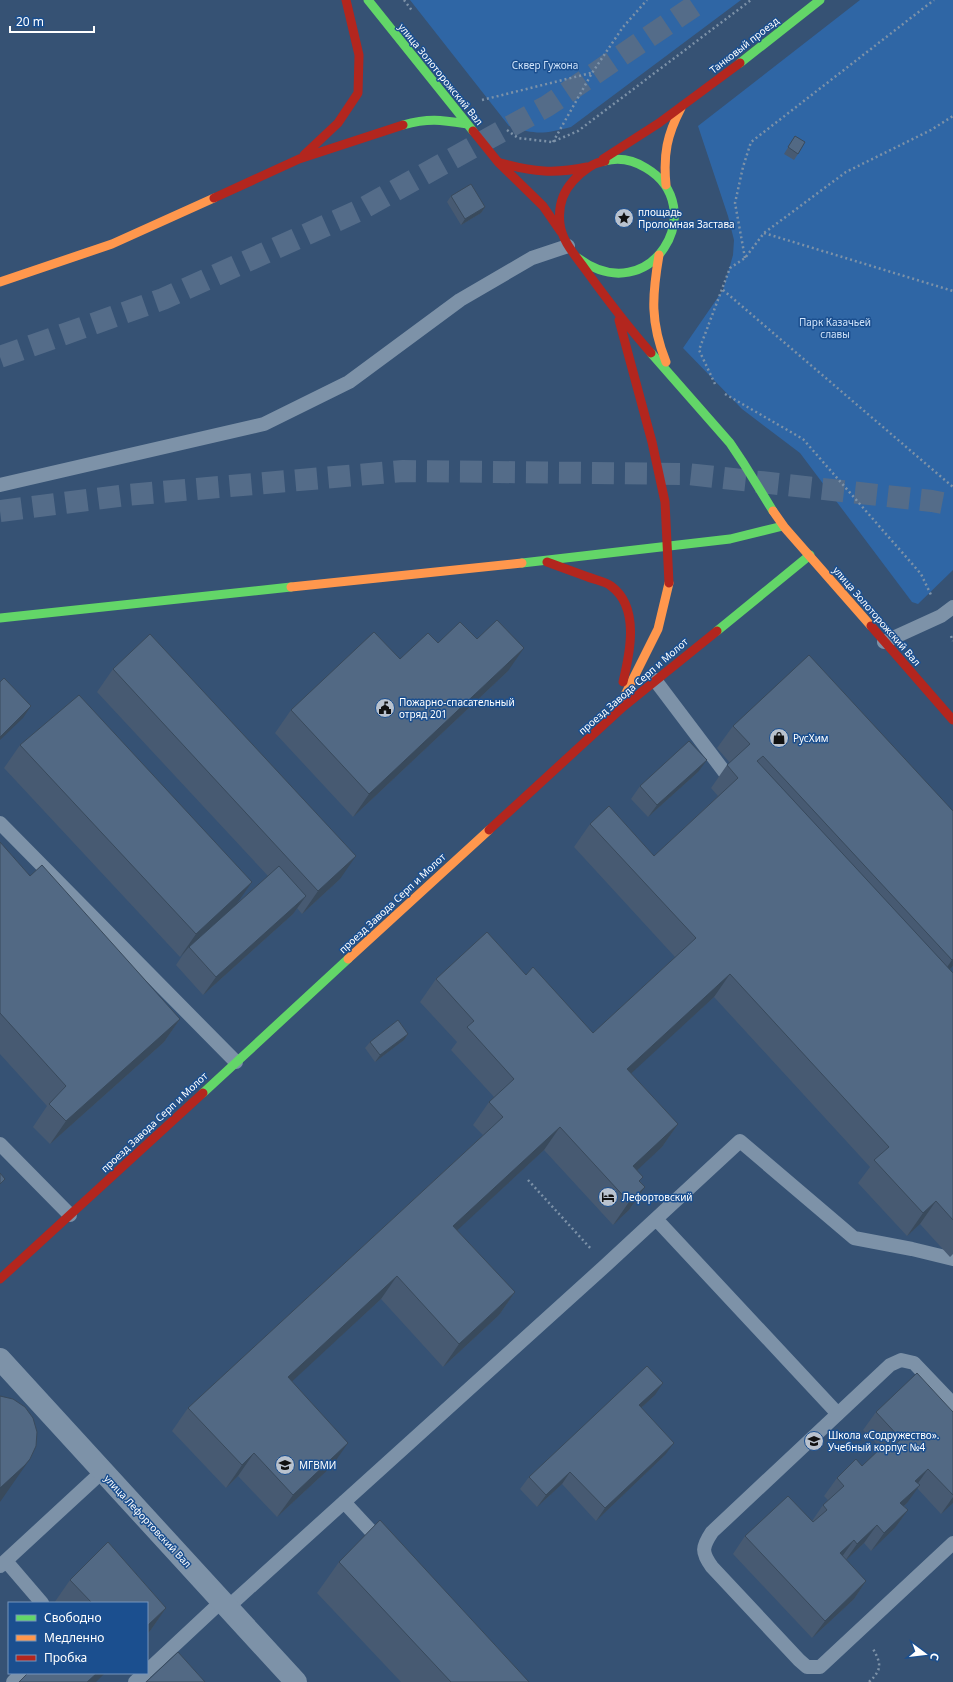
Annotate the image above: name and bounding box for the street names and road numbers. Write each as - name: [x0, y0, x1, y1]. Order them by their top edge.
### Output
- street label: Танковый проезд: [706, 13, 782, 77]
- street label: улица Золоторожский Вал: [396, 20, 487, 128]
- street label: улица Золоторожский Вал: [830, 563, 924, 669]
- street label: проезд Завода Серп и Молот: [575, 634, 691, 738]
- street label: проезд Завода Серп и Молот: [336, 850, 449, 956]
- street label: проезд Завода Серп и Молот: [98, 1069, 211, 1175]
- street label: улица Лефортовский Вал: [101, 1472, 195, 1570]

